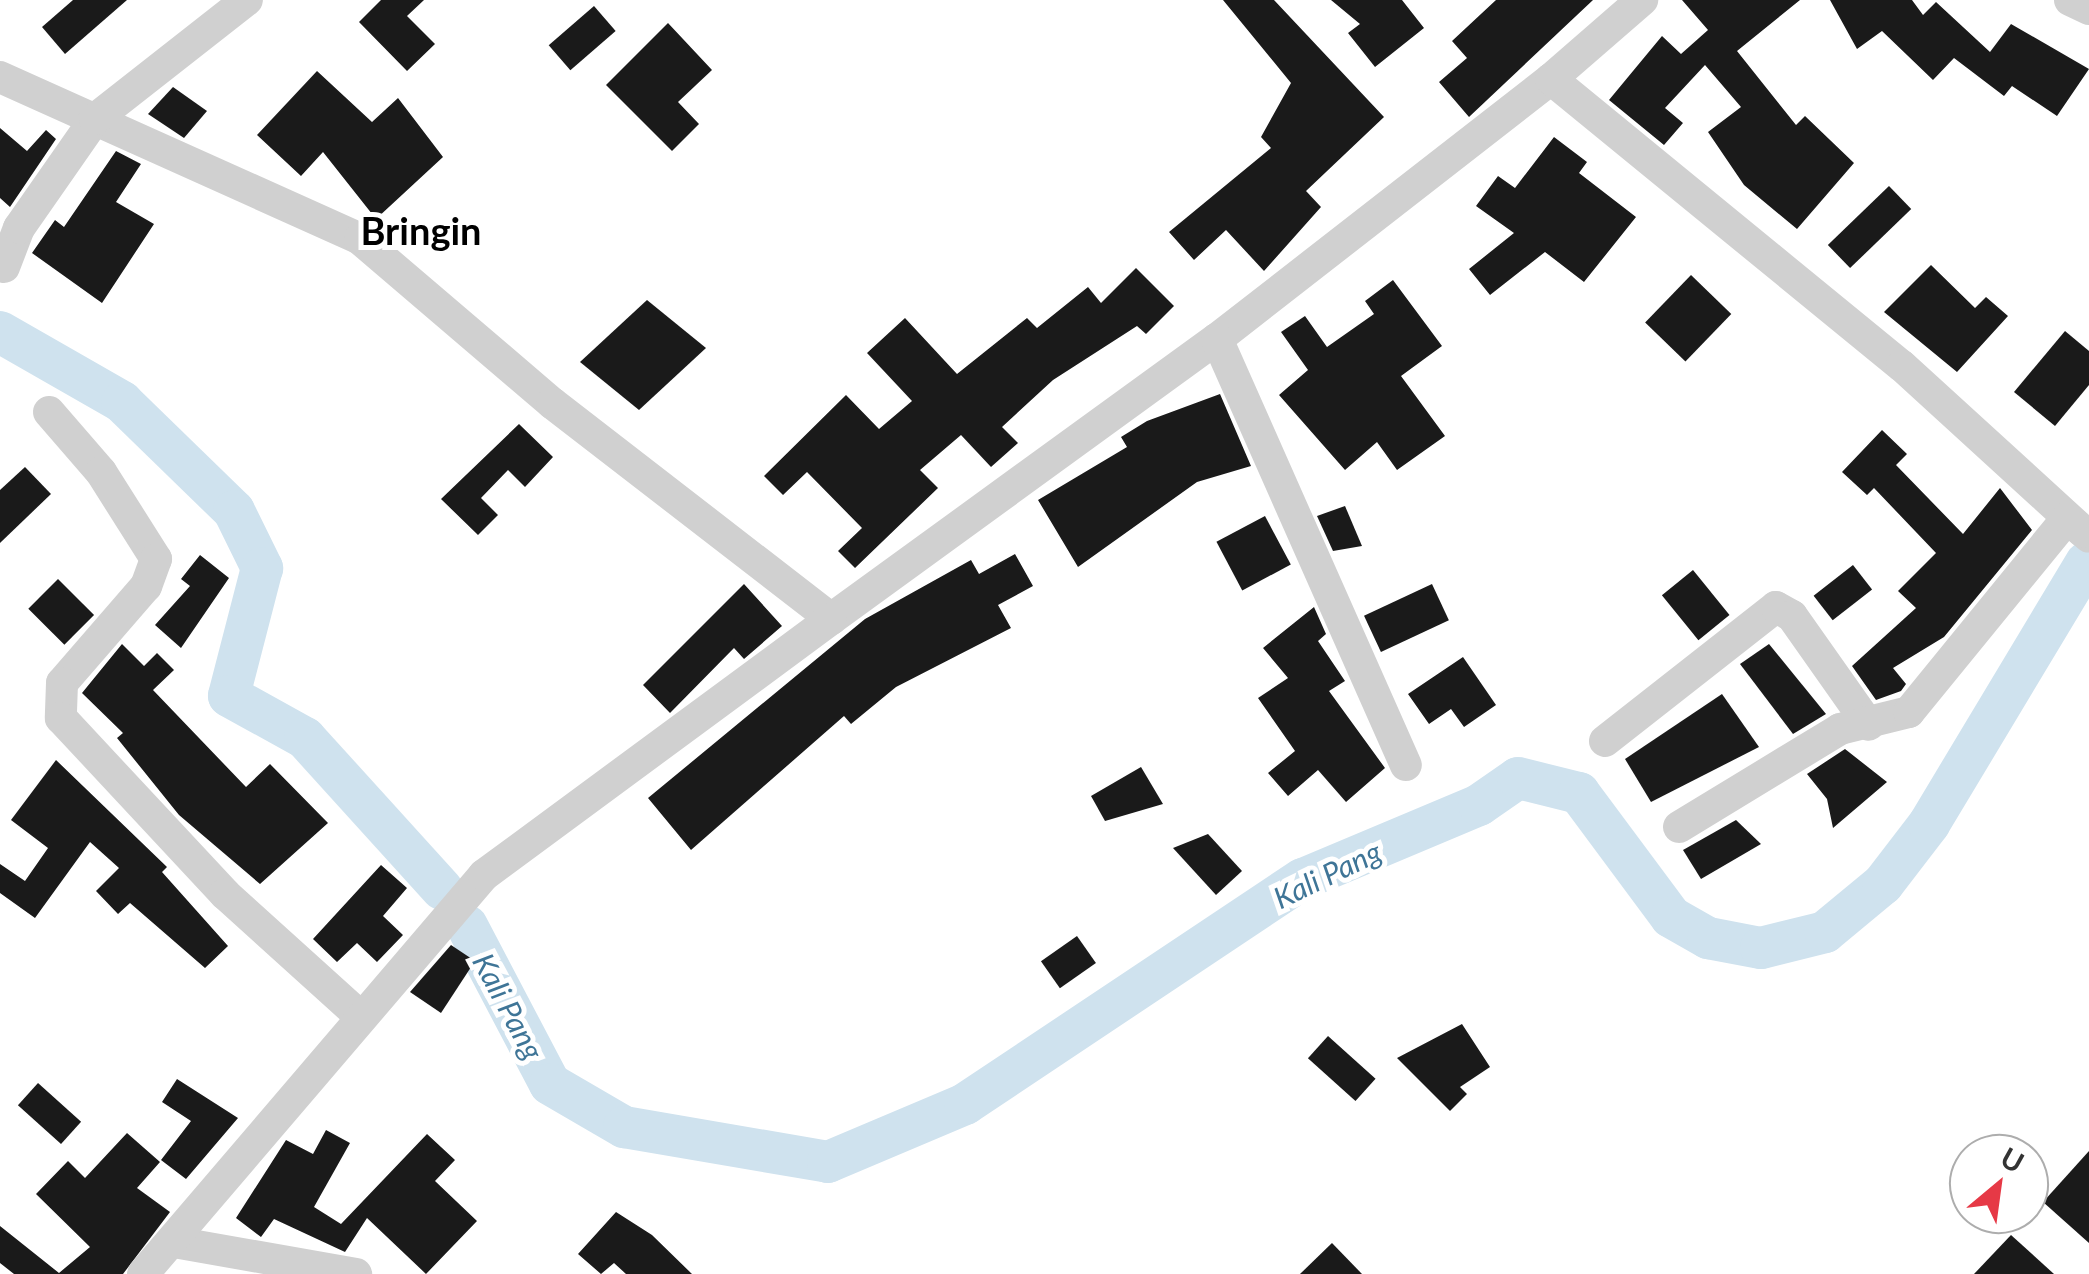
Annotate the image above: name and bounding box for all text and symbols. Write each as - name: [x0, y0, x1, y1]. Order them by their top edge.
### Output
- district label: Bringin: [360, 208, 482, 254]
- water label: Kali Pang: [1267, 833, 1387, 915]
- water label: Kali Pang: [466, 947, 552, 1065]
- north arrow: [1949, 1134, 2049, 1234]
- text: U: [1995, 1140, 2030, 1179]

